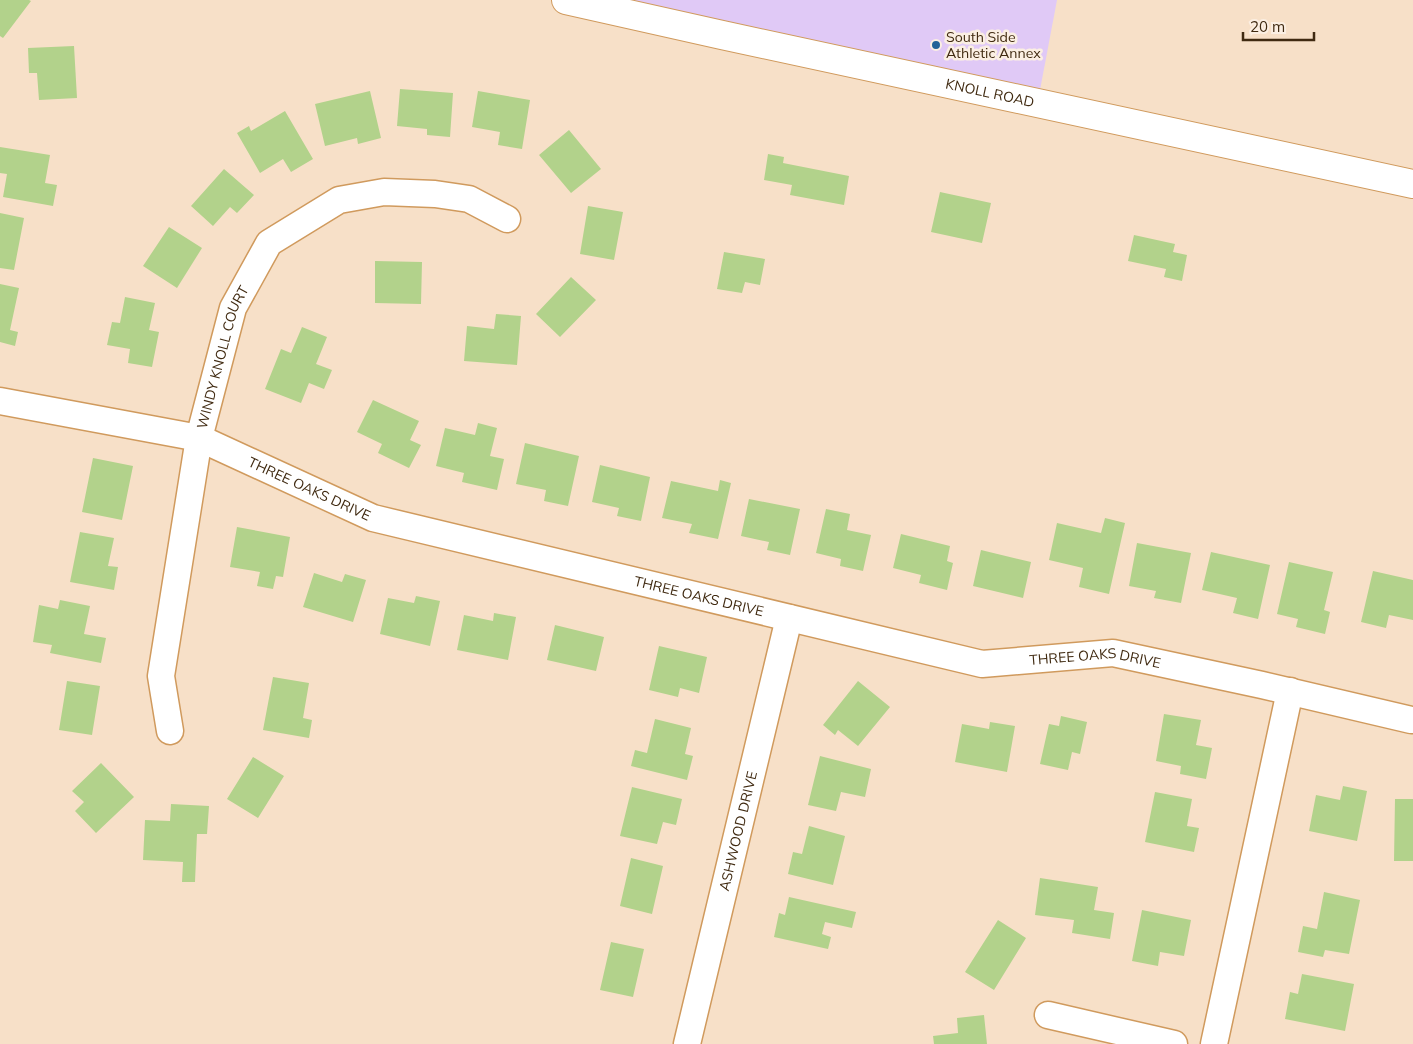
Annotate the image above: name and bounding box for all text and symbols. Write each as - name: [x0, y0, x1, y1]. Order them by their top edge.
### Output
- scale bar: [1243, 10, 1314, 42]
- text: 20 m: [1250, 17, 1285, 36]
- place label: South Side Athletic Annex: [946, 28, 1041, 62]
- marker: South Side Athletic Annex: [930, 39, 942, 51]
- street label: KNOLL ROAD: [944, 74, 1036, 111]
- street label: WINDY KNOLL COURT: [193, 282, 253, 431]
- street label: THREE OAKS DRIVE: [245, 453, 374, 525]
- street label: THREE OAKS DRIVE: [632, 572, 765, 620]
- street label: THREE OAKS DRIVE: [1029, 644, 1163, 672]
- street label: ASHWOOD DRIVE: [715, 769, 761, 893]

